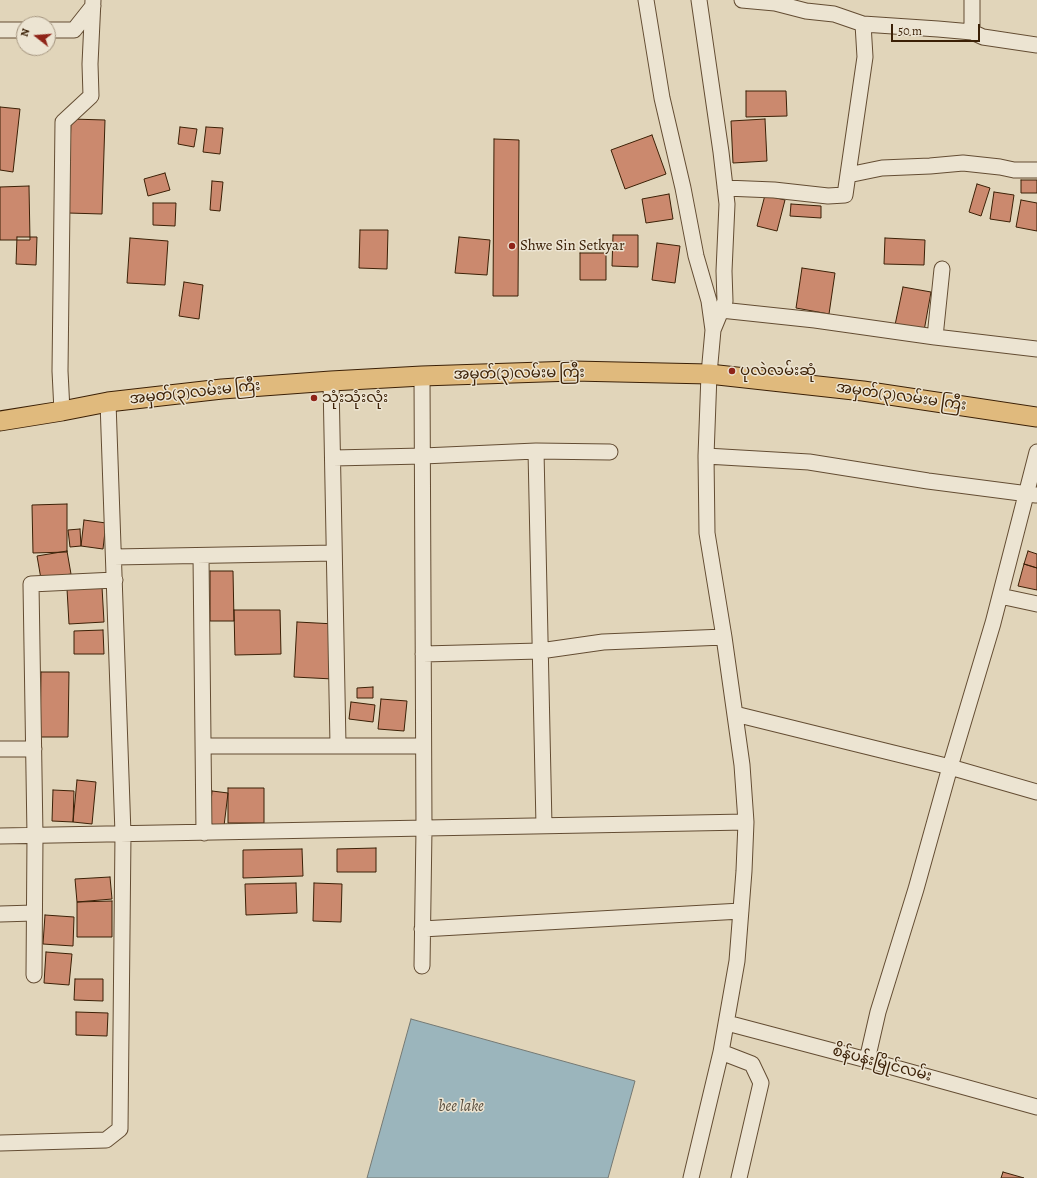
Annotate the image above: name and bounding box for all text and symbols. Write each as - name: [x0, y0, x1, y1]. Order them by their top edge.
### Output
- north arrow: [16, 16, 56, 56]
- scale bar: [893, 16, 982, 42]
- text: 50 m: [898, 23, 922, 39]
- text: N: [17, 27, 33, 39]
- place label: Shwe Sin Setkyar: [520, 237, 625, 255]
- marker: Shwe Sin Setkyar: [507, 241, 517, 251]
- place label: ပုလဲလမ်းဆုံ: [740, 362, 816, 380]
- street label: အမှတ်(၃)လမ်းမ ကြီး: [453, 364, 585, 384]
- marker: ပုလဲလမ်းဆုံ: [727, 366, 737, 376]
- street label: အမှတ်(၃)လမ်းမ ကြီး: [129, 377, 261, 409]
- street label: အမှတ်(၃)လမ်းမ ကြီး: [835, 379, 967, 415]
- place label: သုံးသုံးလုံး: [322, 389, 388, 407]
- marker: သုံးသုံးလုံး: [309, 393, 319, 403]
- street label: စိန်ပန်းမြိုင်လမ်း: [830, 1042, 934, 1086]
- water label: bee lake: [438, 1097, 484, 1117]

